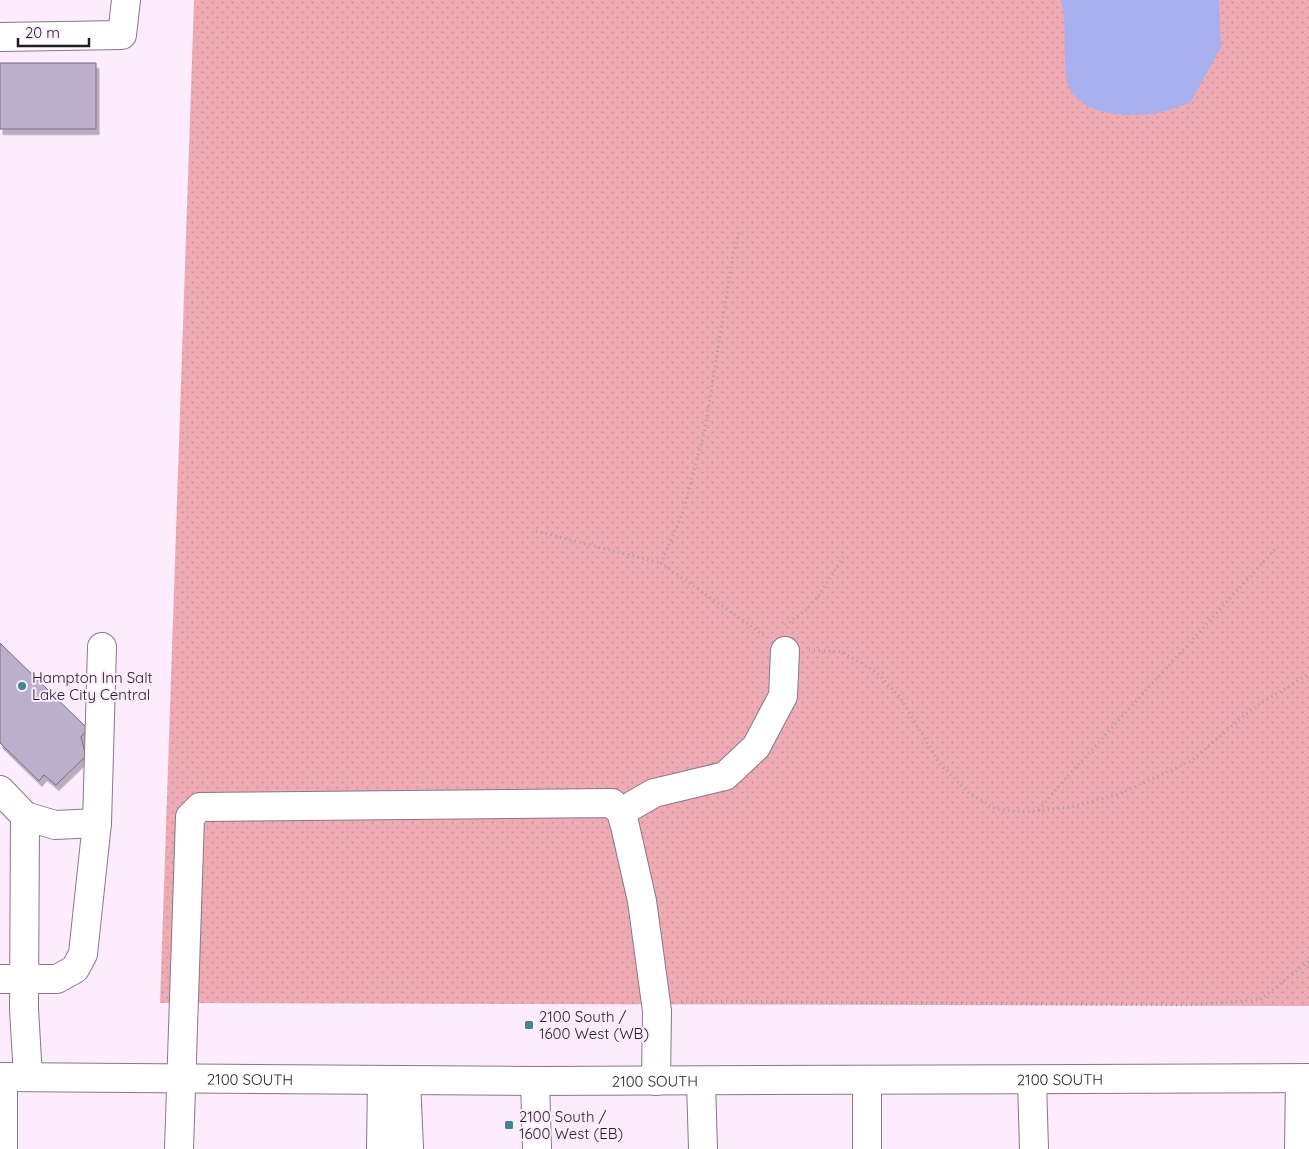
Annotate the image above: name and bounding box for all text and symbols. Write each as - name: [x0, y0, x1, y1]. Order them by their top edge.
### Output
- scale bar: [18, 15, 89, 47]
- text: 20 m: [25, 23, 60, 42]
- place label: Hampton Inn Salt Lake City Central: [32, 668, 153, 704]
- marker: Hampton Inn Salt Lake City Central: [16, 680, 28, 692]
- place label: 2100 South / 1600 West (WB): [539, 1007, 649, 1043]
- marker: 2100 South / 1600 West (WB): [523, 1019, 535, 1031]
- street label: 2100 SOUTH: [207, 1069, 293, 1089]
- street label: 2100 SOUTH: [1017, 1069, 1103, 1089]
- street label: 2100 SOUTH: [612, 1071, 698, 1090]
- place label: 2100 South / 1600 West (EB): [519, 1107, 623, 1143]
- marker: 2100 South / 1600 West (EB): [503, 1119, 515, 1131]

